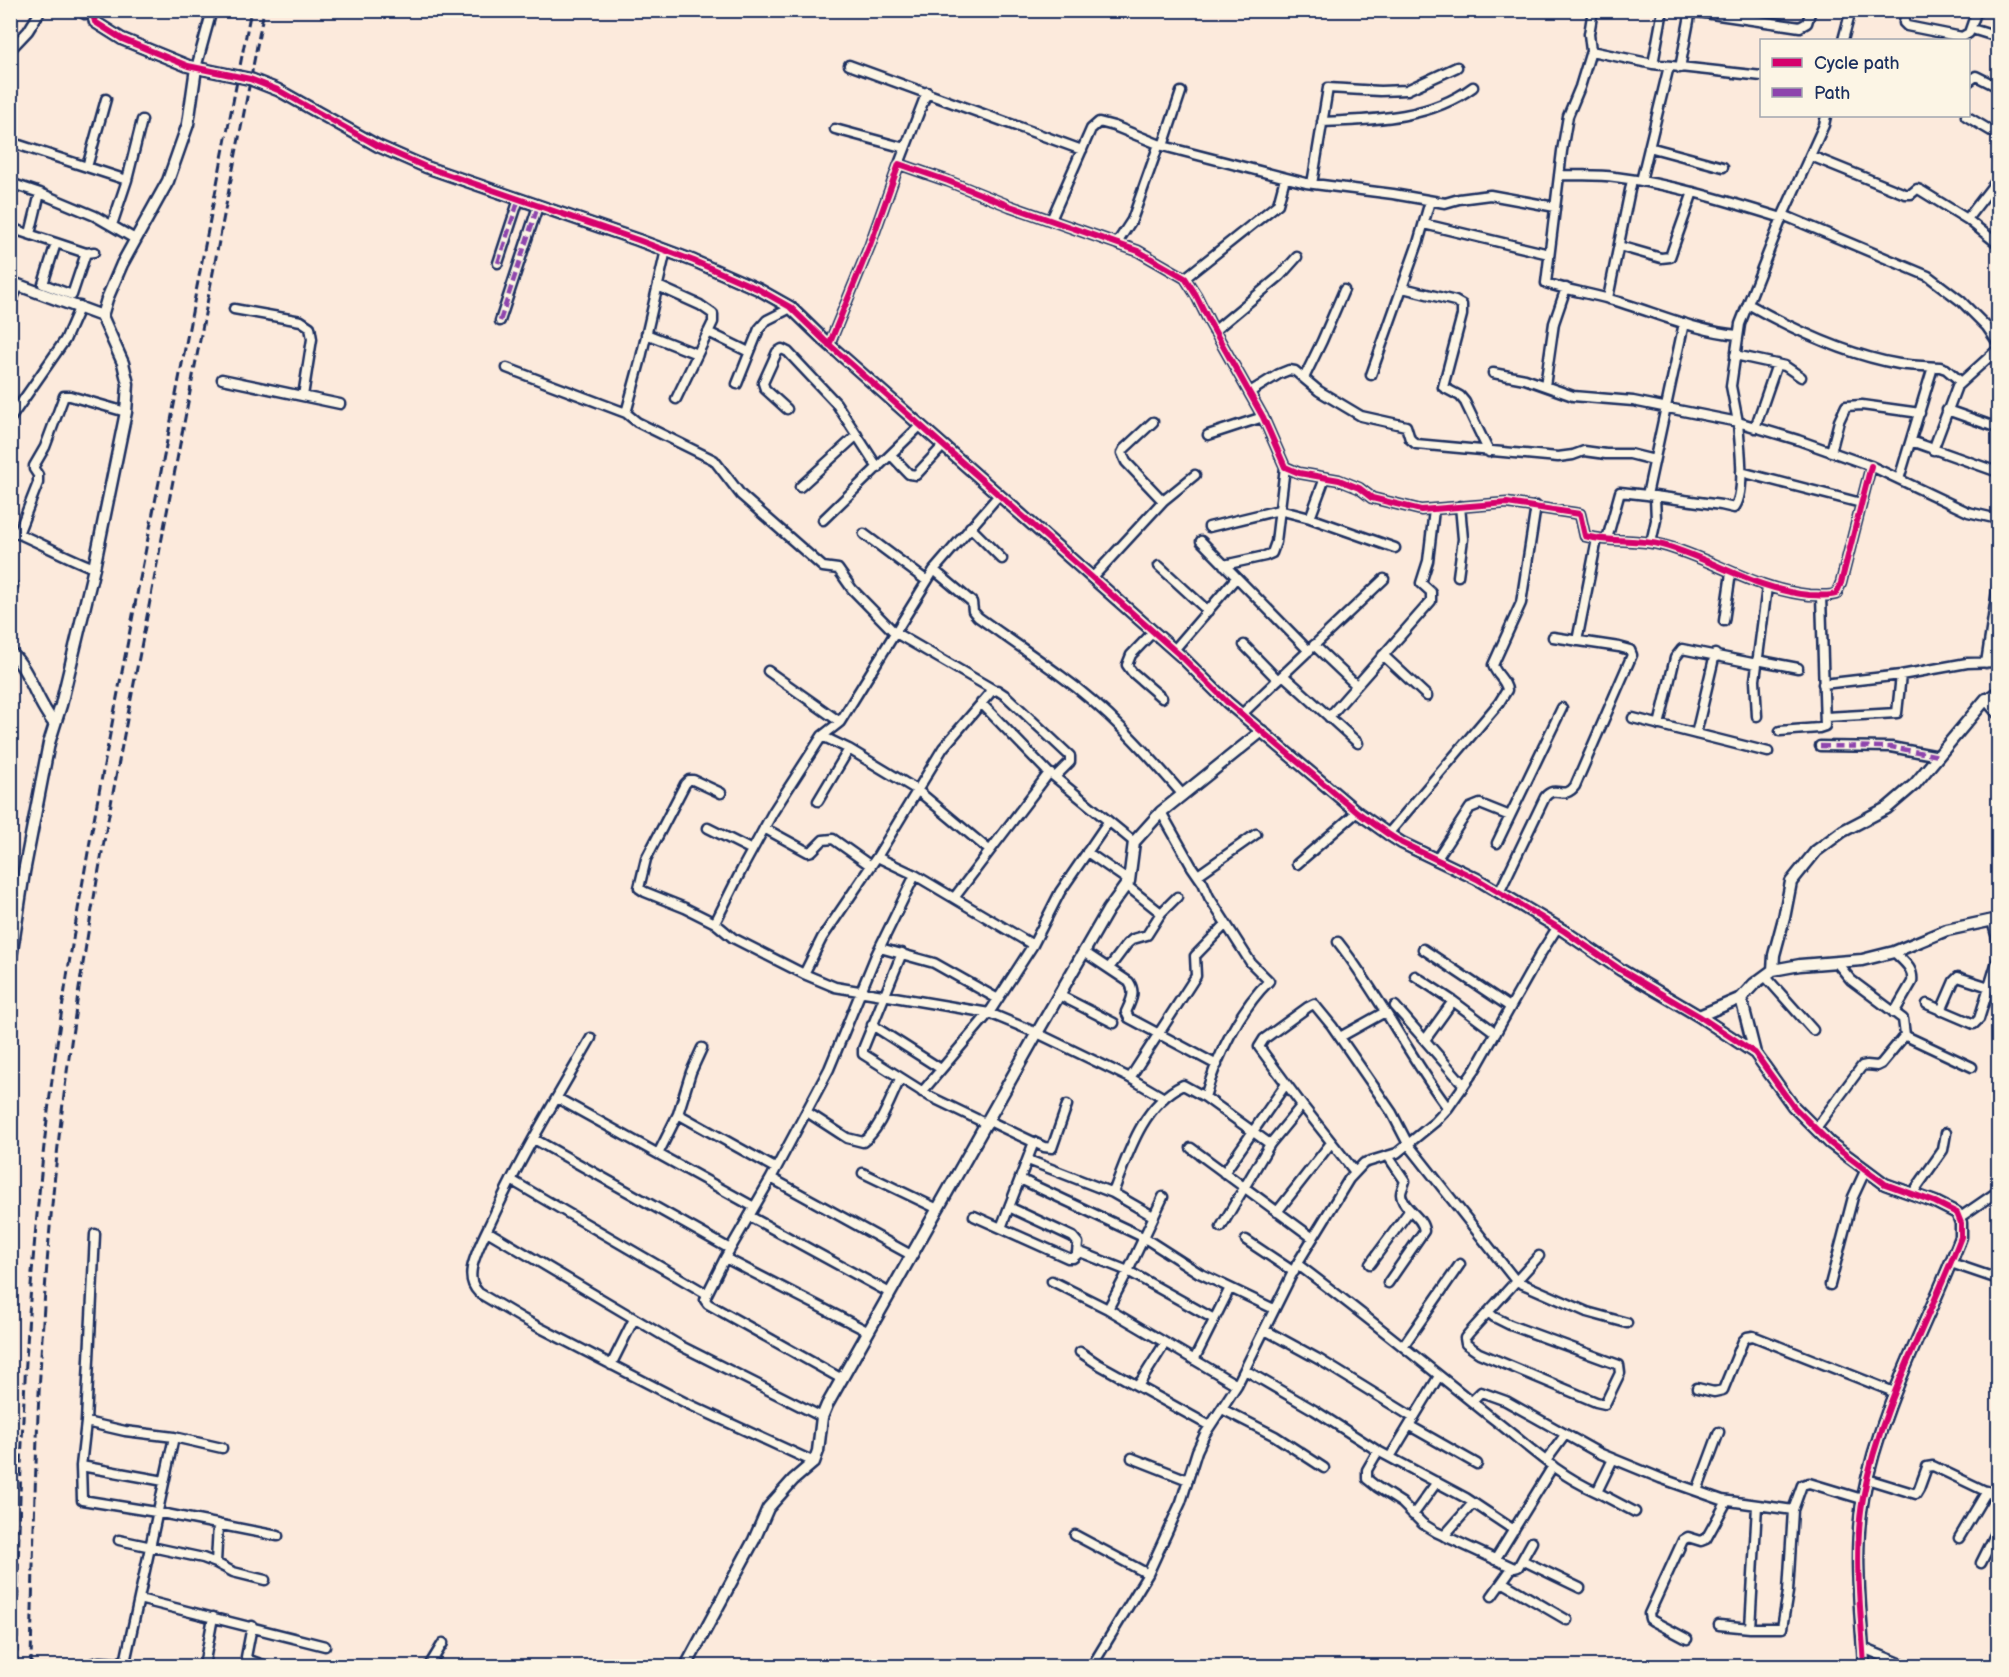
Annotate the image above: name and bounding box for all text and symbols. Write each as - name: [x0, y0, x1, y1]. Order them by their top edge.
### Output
- legend: [1760, 39, 1970, 117]
- text: Cycle path: [1814, 53, 1900, 74]
- text: Path: [1814, 83, 1850, 104]

